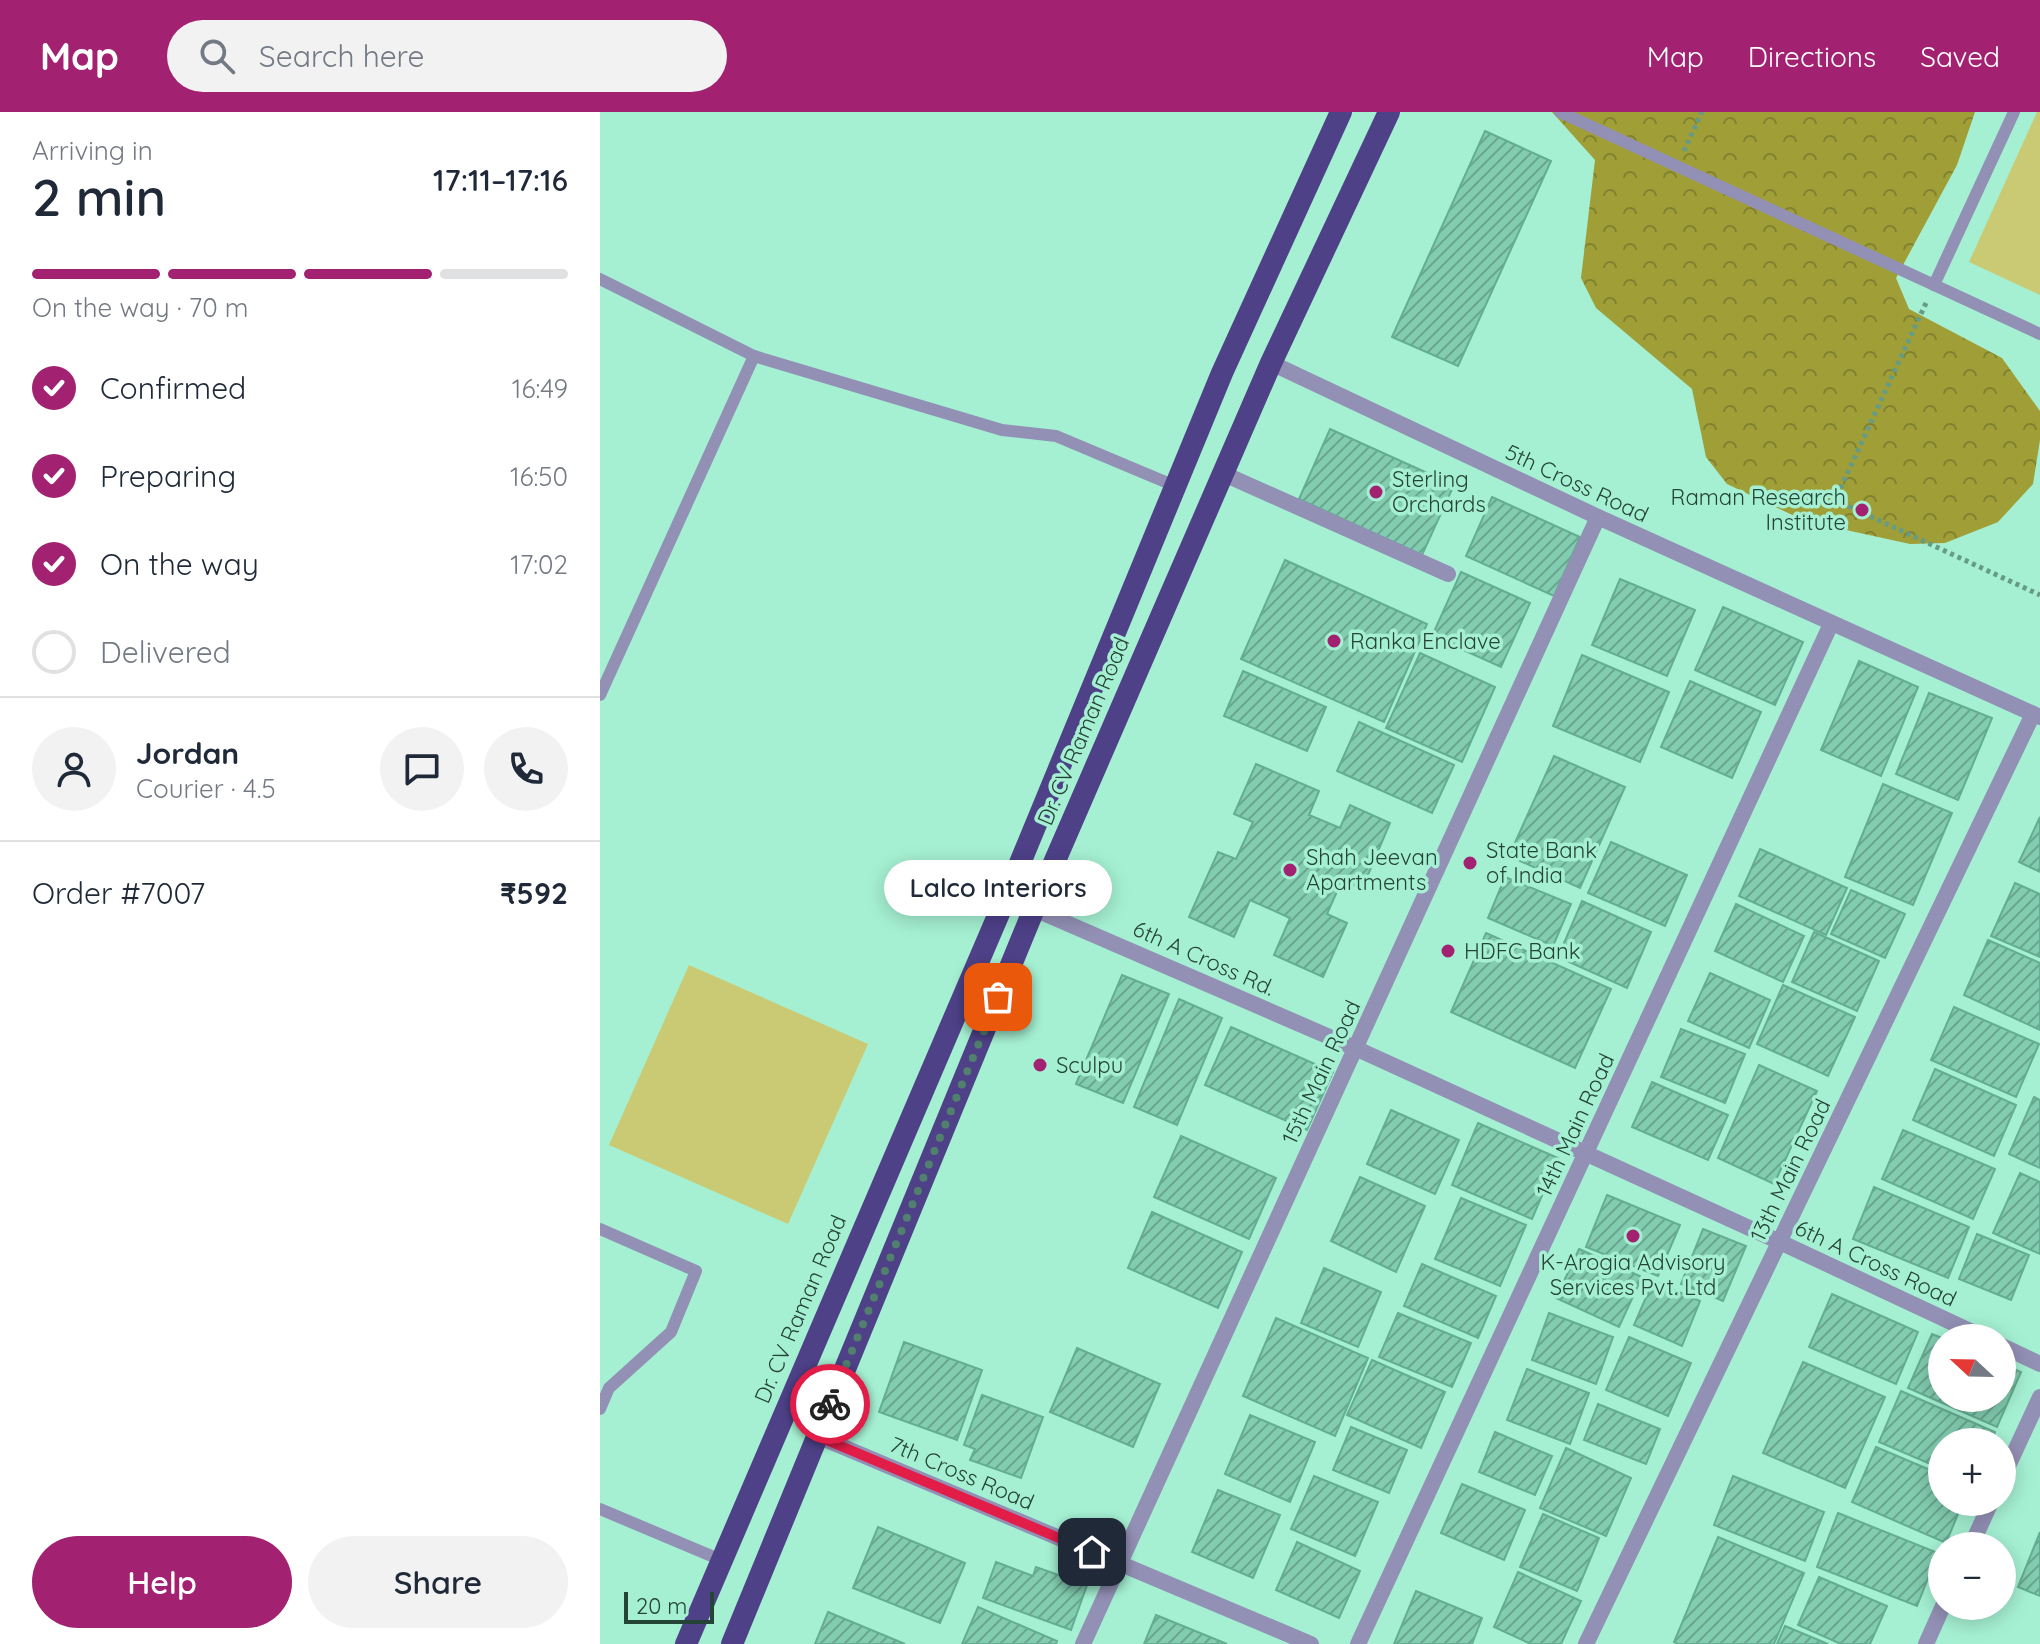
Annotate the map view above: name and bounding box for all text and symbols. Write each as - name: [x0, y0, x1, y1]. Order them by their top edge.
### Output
- search box: [167, 20, 727, 92]
- text: Map: [40, 32, 119, 80]
- icon: search: [195, 34, 239, 78]
- text: Search here: [259, 37, 424, 75]
- text: Map: [1647, 39, 1704, 74]
- text: Directions: [1748, 39, 1876, 74]
- text: Saved: [1920, 39, 2000, 74]
- text: Arriving in: [32, 134, 153, 167]
- text: 17:11–17:16: [433, 161, 568, 199]
- text: 2 min: [32, 164, 166, 229]
- text: On the way · 70 m: [32, 291, 248, 324]
- icon: check: [32, 366, 76, 410]
- text: Confirmed: [100, 369, 246, 407]
- text: 16:49: [512, 372, 568, 405]
- street label: 5th Cross Road: [1501, 438, 1653, 528]
- icon: check: [32, 454, 76, 498]
- text: Preparing: [100, 457, 236, 495]
- text: 16:50: [510, 460, 568, 493]
- place label: Sterling Orchards: [1392, 465, 1486, 518]
- marker: Sterling Orchards: [1367, 483, 1385, 501]
- place label: Raman Research Institute: [1671, 483, 1846, 536]
- marker: Raman Research Institute: [1853, 501, 1871, 519]
- icon: check: [32, 542, 76, 586]
- text: On the way: [100, 545, 259, 583]
- text: 17:02: [510, 548, 568, 581]
- place label: Ranka Enclave: [1350, 627, 1501, 655]
- marker: Ranka Enclave: [1325, 632, 1343, 650]
- text: Delivered: [100, 633, 231, 671]
- street label: Dr. CV Raman Road: [1031, 633, 1135, 829]
- button: person: [32, 727, 116, 811]
- button: chat: [380, 727, 464, 811]
- button: phone: [484, 727, 568, 811]
- text: Jordan: [136, 734, 239, 772]
- text: Courier · 4.5: [136, 772, 276, 805]
- place label: State Bank of India: [1486, 836, 1597, 889]
- place label: Shah Jeevan Apartments: [1306, 843, 1438, 896]
- marker: State Bank of India: [1461, 854, 1479, 872]
- callout: Lalco Interiors: [884, 861, 1112, 917]
- marker: Shah Jeevan Apartments: [1281, 861, 1299, 879]
- text: Lalco Interiors: [909, 871, 1087, 904]
- text: Order #7007: [32, 874, 205, 912]
- text: ₹592: [500, 874, 568, 912]
- street label: 6th A Cross Rd.: [1129, 914, 1279, 1002]
- place label: HDFC Bank: [1464, 937, 1580, 965]
- marker: HDFC Bank: [1439, 942, 1457, 960]
- pin: [964, 963, 1032, 1031]
- icon: bag: [976, 975, 1020, 1019]
- street label: 15th Main Road: [1275, 996, 1367, 1148]
- street label: 14th Main Road: [1530, 1049, 1620, 1201]
- place label: Sculpu: [1056, 1051, 1123, 1079]
- marker: Sculpu: [1031, 1056, 1049, 1074]
- street label: 13th Main Road: [1743, 1094, 1837, 1246]
- street label: Dr. CV Raman Road: [748, 1211, 852, 1407]
- street label: 6th A Cross Road: [1791, 1213, 1961, 1313]
- marker: K-Arogia Advisory Services Pvt. Ltd: [1624, 1227, 1642, 1245]
- place label: K-Arogia Advisory Services Pvt. Ltd: [1540, 1248, 1726, 1301]
- north arrow: [1928, 1324, 2016, 1412]
- map controls: [1928, 1324, 2016, 1620]
- courier: [790, 1364, 870, 1444]
- icon: bike: [808, 1382, 852, 1426]
- button: +: [1928, 1428, 2016, 1516]
- street label: 7th Cross Road: [886, 1430, 1038, 1516]
- pin: [1058, 1518, 1126, 1586]
- icon: home: [1070, 1530, 1114, 1574]
- button: −: [1928, 1532, 2016, 1620]
- button: Help: [32, 1536, 292, 1628]
- button: Share: [308, 1536, 568, 1628]
- scale bar: [624, 1588, 714, 1624]
- text: 20 m: [636, 1592, 687, 1620]

